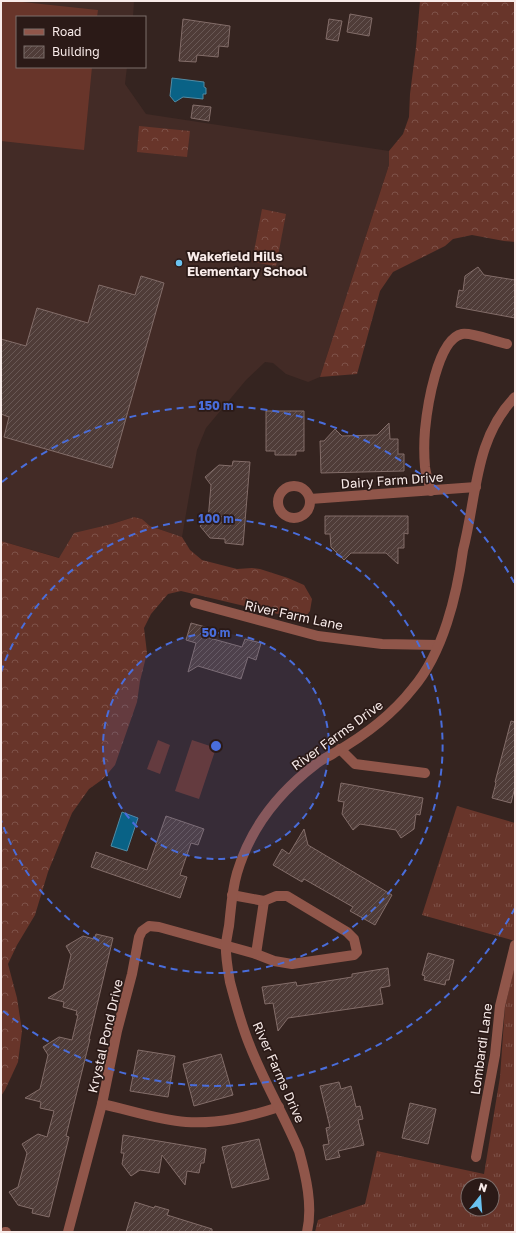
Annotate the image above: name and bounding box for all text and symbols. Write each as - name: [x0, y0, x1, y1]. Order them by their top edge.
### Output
- legend: [16, 16, 146, 68]
- text: Road: [52, 24, 81, 39]
- text: Building: [52, 44, 100, 59]
- place label: Wakefield Hills Elementary School: [187, 248, 308, 279]
- marker: Wakefield Hills Elementary School: [174, 258, 184, 268]
- text: 150 m: [199, 398, 233, 413]
- street label: Dairy Farm Drive: [340, 468, 444, 492]
- text: 100 m: [198, 511, 234, 526]
- street label: River Farm Lane: [243, 597, 345, 633]
- text: 50 m: [202, 625, 230, 640]
- street label: River Farms Drive: [288, 697, 386, 773]
- centre of rings: [209, 739, 223, 753]
- street label: Krystal Pond Drive: [84, 978, 126, 1094]
- street label: Lombardi Lane: [467, 1002, 495, 1096]
- street label: River Farms Drive: [250, 1019, 308, 1125]
- north arrow: [460, 1177, 500, 1217]
- text: N: [477, 1180, 489, 1194]

